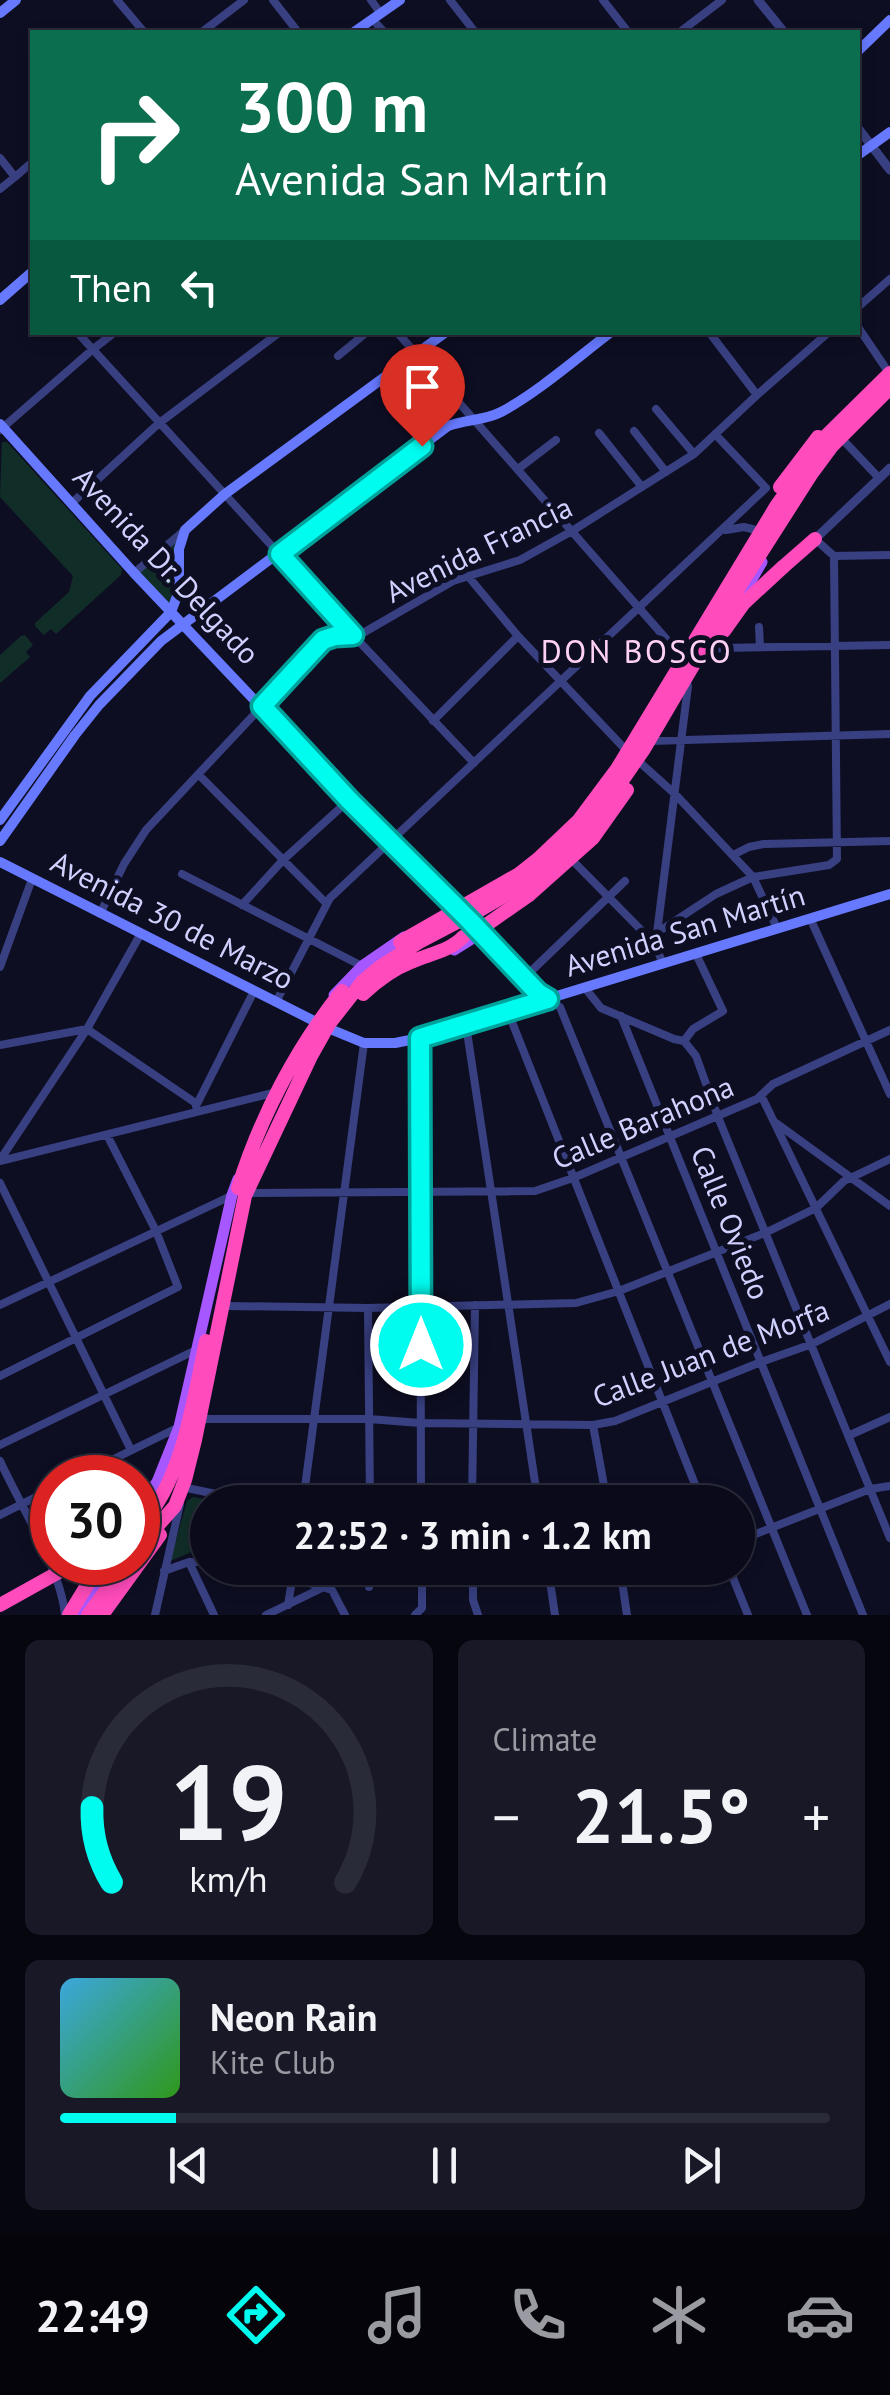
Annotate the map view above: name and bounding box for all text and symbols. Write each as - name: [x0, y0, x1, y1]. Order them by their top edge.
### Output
- text: 300 m: [235, 61, 428, 151]
- icon: right: [70, 70, 200, 200]
- text: Avenida San Martín: [235, 149, 608, 207]
- icon: left: [172, 260, 227, 315]
- text: Then: [70, 263, 152, 312]
- pin: [380, 344, 465, 447]
- icon: arrive: [395, 359, 450, 414]
- street label: Avenida Dr. Delgado: [65, 458, 269, 672]
- street label: Avenida Francia: [379, 487, 578, 611]
- district label: DON BOSCO: [541, 630, 733, 672]
- street label: Avenida 30 de Marzo: [45, 842, 301, 998]
- street label: Avenida San Martín: [560, 875, 809, 985]
- street label: Calle Barahona: [546, 1066, 739, 1177]
- street label: Calle Oviedo: [683, 1140, 780, 1305]
- street label: Calle Juan de Morfa: [587, 1290, 834, 1416]
- position arrow: [369, 1293, 473, 1397]
- speed limit sign: 30: [30, 1455, 160, 1585]
- text: 22:52 · 3 min · 1.2 km: [293, 1510, 652, 1559]
- text: Climate: [493, 1718, 597, 1760]
- text: 19: [170, 1734, 288, 1869]
- text: 21.5°: [572, 1767, 751, 1864]
- text: −: [493, 1781, 520, 1852]
- text: +: [802, 1781, 830, 1852]
- text: km/h: [190, 1856, 268, 1902]
- text: Neon Rain: [210, 1992, 377, 2041]
- text: Kite Club: [210, 2041, 336, 2083]
- icon: previous: [161, 2138, 216, 2193]
- icon: pause: [417, 2138, 472, 2193]
- icon: next: [674, 2138, 729, 2193]
- icon: directions: [221, 2280, 291, 2350]
- icon: music: [362, 2280, 432, 2350]
- icon: phone: [503, 2280, 573, 2350]
- icon: climate: [644, 2280, 714, 2350]
- icon: car: [785, 2280, 855, 2350]
- text: 22:49: [35, 2286, 150, 2344]

